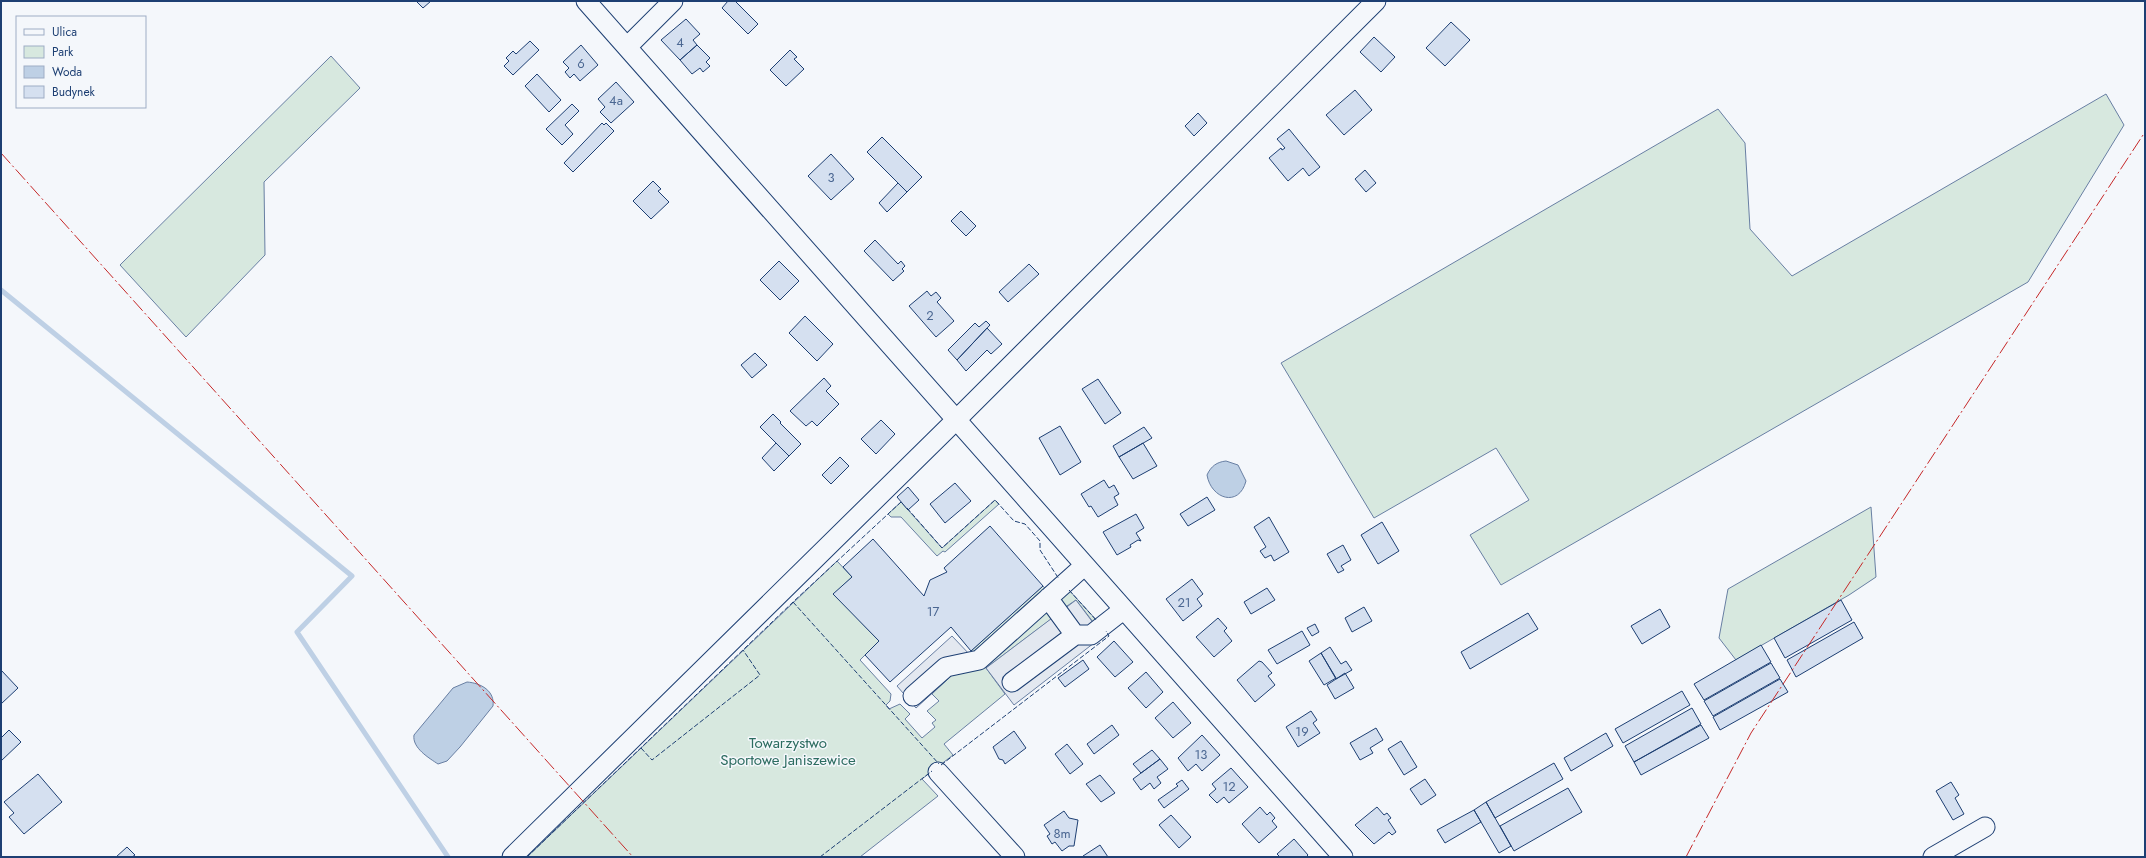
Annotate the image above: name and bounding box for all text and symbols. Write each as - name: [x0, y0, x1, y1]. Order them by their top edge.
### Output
- legend: [16, 16, 146, 108]
- text: Ulica: [52, 23, 77, 41]
- house number: 4: [676, 33, 684, 52]
- text: Park: [52, 43, 74, 61]
- house number: 6: [577, 54, 585, 73]
- text: Woda: [52, 63, 82, 81]
- text: Budynek: [52, 83, 96, 101]
- house number: 4a: [609, 91, 623, 110]
- house number: 3: [827, 168, 835, 187]
- house number: 2: [926, 306, 934, 325]
- house number: 21: [1177, 593, 1191, 612]
- house number: 17: [927, 602, 940, 621]
- house number: 19: [1295, 722, 1309, 741]
- park label: Towarzystwo Sportowe Janiszewice: [720, 732, 856, 771]
- house number: 13: [1195, 745, 1207, 764]
- house number: 12: [1222, 777, 1236, 796]
- house number: 8m: [1053, 824, 1071, 843]

